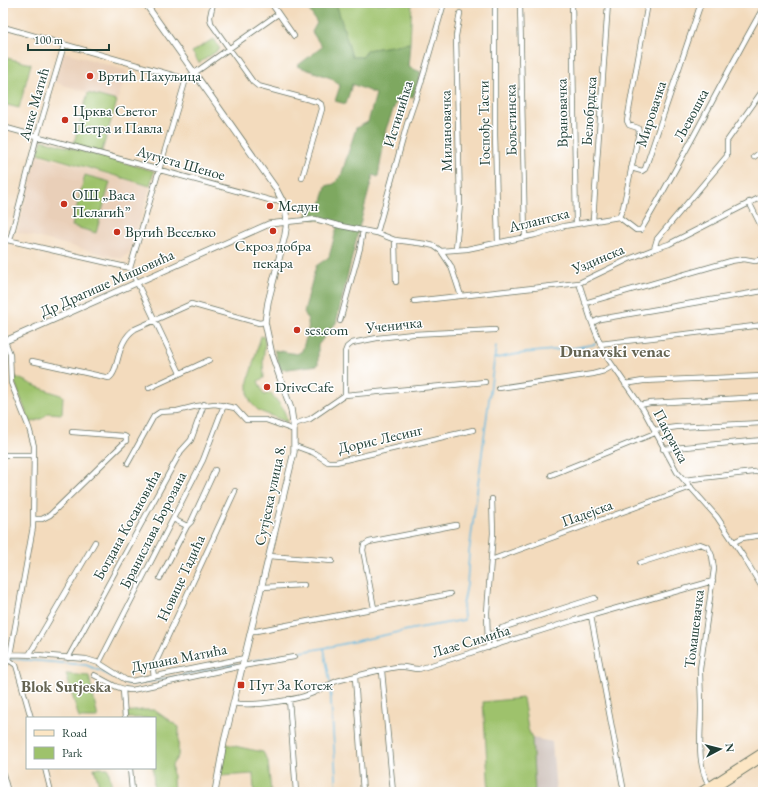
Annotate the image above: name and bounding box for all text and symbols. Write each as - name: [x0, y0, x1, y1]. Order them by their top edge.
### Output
- scale bar: [28, 26, 109, 52]
- text: 100 m: [34, 32, 64, 48]
- street label: Анке Матић: [14, 65, 53, 143]
- place label: Вртић Пахуљица: [98, 66, 201, 85]
- marker: Вртић Пахуљица: [85, 71, 95, 81]
- street label: Белобрдска: [577, 76, 600, 146]
- street label: Истинићка: [378, 78, 417, 149]
- street label: Врановачка: [551, 78, 572, 148]
- street label: Мировачка: [631, 78, 670, 149]
- street label: Госпође Тасти: [473, 80, 494, 166]
- street label: Бољетинска: [500, 84, 521, 156]
- street label: Љевошка: [669, 85, 712, 144]
- street label: Милановачка: [435, 90, 456, 172]
- place label: Црква Светог Петра и Павла: [73, 101, 163, 137]
- marker: Црква Светог Петра и Павла: [60, 115, 70, 125]
- street label: Аугуста Шеное: [134, 141, 228, 184]
- place label: ОШ „Васа Пелагић”: [72, 185, 135, 221]
- place label: Медун: [278, 196, 318, 215]
- marker: ОШ „Васа Пелагић”: [59, 199, 69, 209]
- marker: Медун: [265, 201, 275, 211]
- street label: Атлантска: [506, 203, 571, 236]
- place label: Вртић Весељко: [125, 222, 216, 241]
- marker: Скроз добра пекара: [268, 226, 278, 236]
- marker: Вртић Весељко: [112, 227, 122, 237]
- place label: Скроз добра пекара: [235, 236, 311, 272]
- street label: Уздинска: [568, 239, 627, 278]
- street label: Др Драгише Мишовића: [37, 244, 177, 321]
- street label: Ученичка: [364, 312, 423, 337]
- place label: ses.com: [305, 320, 349, 339]
- marker: ses.com: [292, 325, 302, 335]
- district label: Dunavski venac: [560, 340, 670, 362]
- place label: DriveCafe: [275, 377, 334, 396]
- marker: DriveCafe: [262, 382, 272, 392]
- street label: Пакрачка: [649, 406, 694, 466]
- street label: Дорис Лесинг: [336, 419, 425, 457]
- street label: Сутјеска улица 8.: [250, 443, 290, 547]
- street label: Богдана Косановића: [88, 466, 165, 583]
- street label: Бранислава Борозана: [115, 468, 190, 592]
- street label: Падејска: [559, 494, 615, 531]
- street label: Новице Тадића: [152, 531, 209, 624]
- street label: Томашевачка: [679, 589, 708, 669]
- street label: Лазе Симића: [429, 620, 512, 661]
- street label: Душана Матића: [129, 639, 229, 676]
- place label: Пут За Котеж: [249, 675, 334, 694]
- district label: Blok Sutjeska: [21, 676, 112, 697]
- marker: Пут За Котеж: [236, 680, 246, 690]
- legend: [26, 717, 156, 769]
- text: Road: [62, 725, 88, 741]
- north arrow: [700, 729, 740, 769]
- text: N: [722, 743, 737, 753]
- text: Park: [62, 745, 83, 761]

